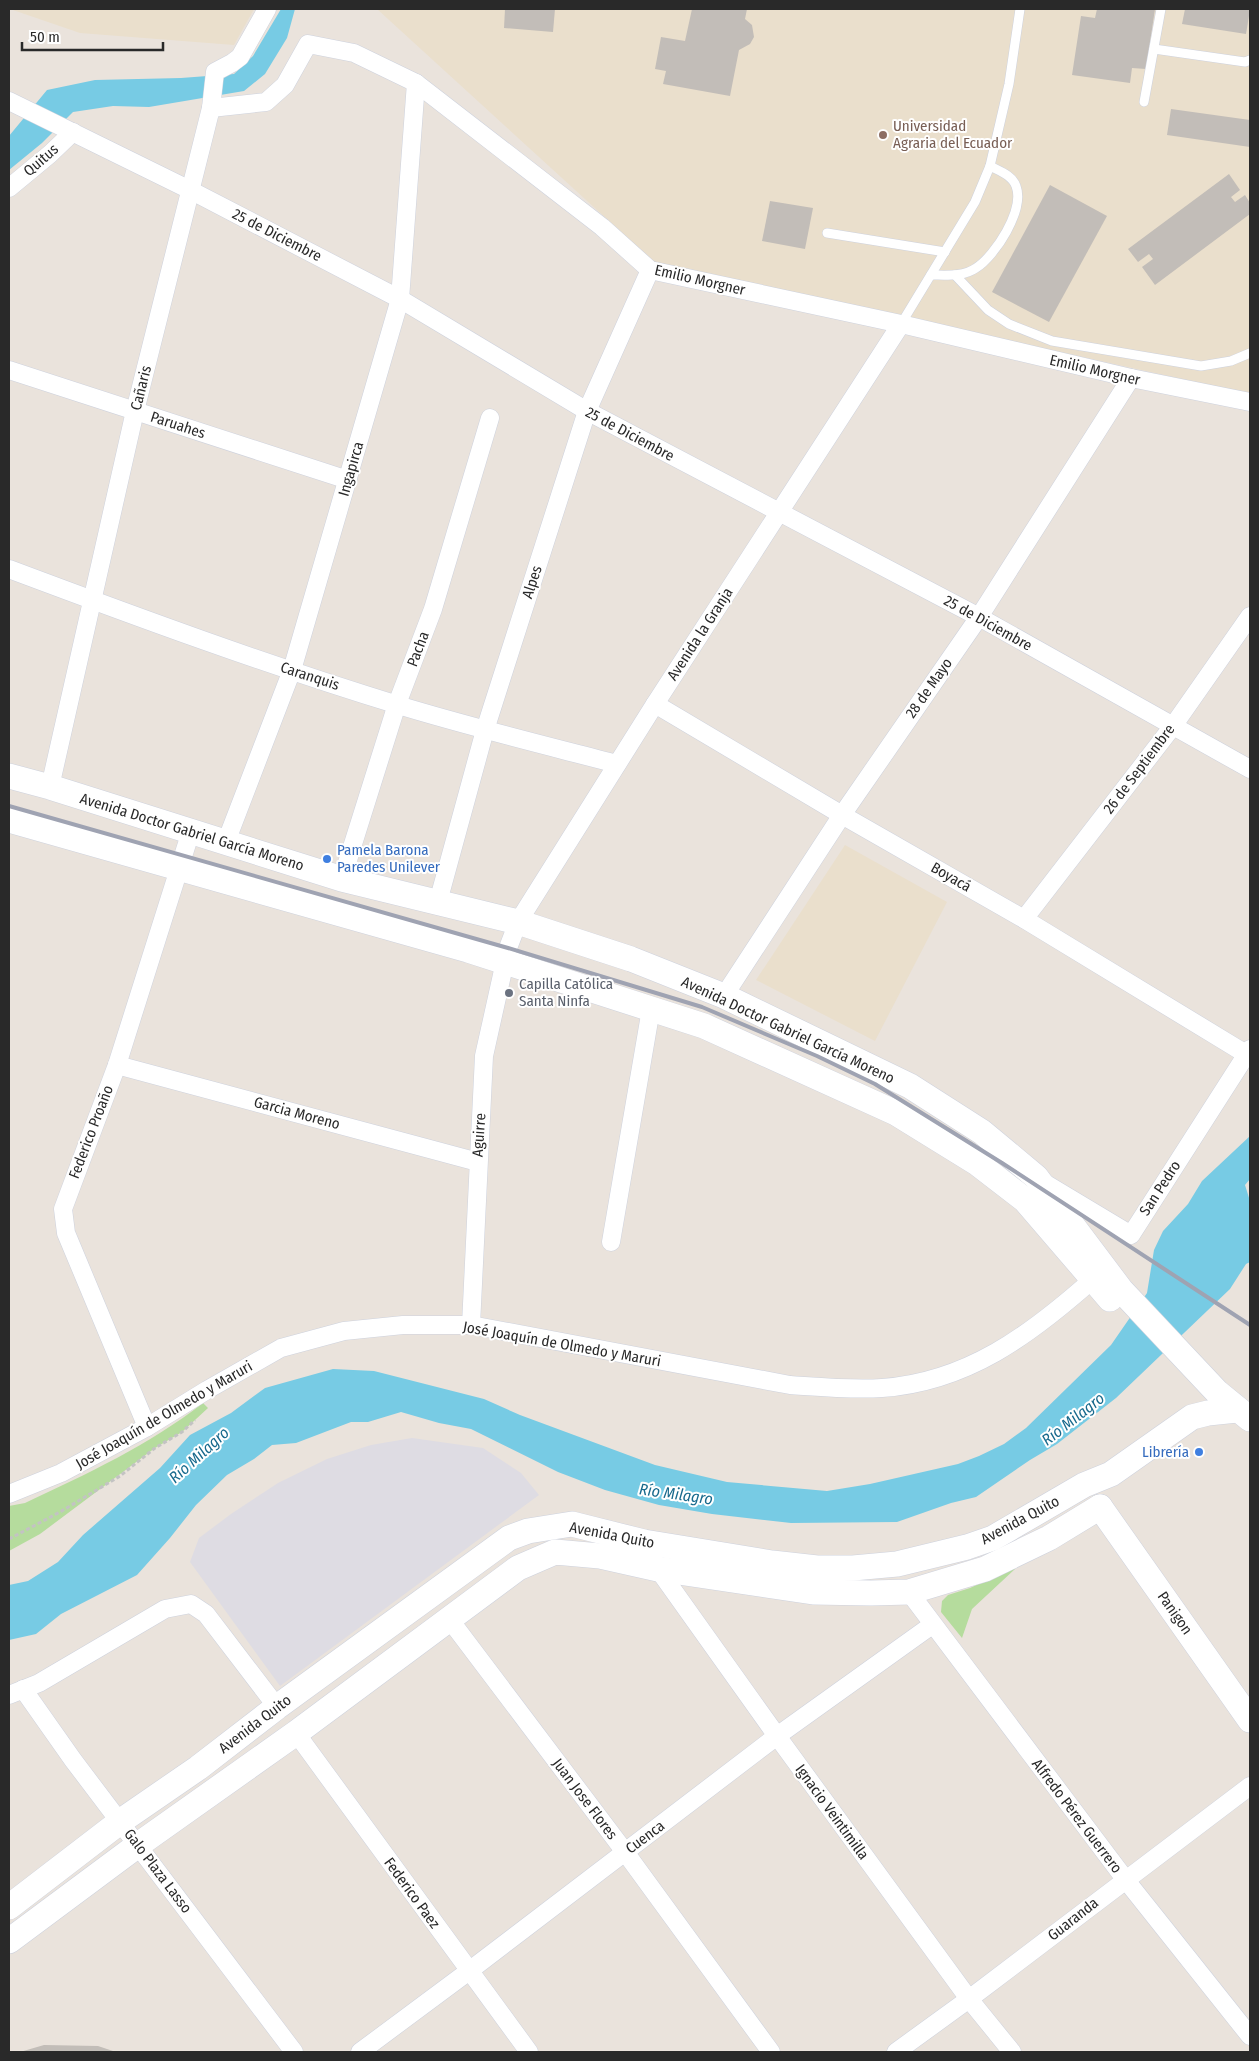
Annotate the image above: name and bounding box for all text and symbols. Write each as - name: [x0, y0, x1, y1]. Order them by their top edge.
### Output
- scale bar: [22, 20, 164, 52]
- text: 50 m: [30, 28, 60, 46]
- place label: Universidad Agraria del Ecuador: [893, 117, 1013, 152]
- marker: Universidad Agraria del Ecuador: [877, 129, 889, 141]
- street label: Quitus: [20, 140, 62, 180]
- street label: 25 de Diciembre: [229, 205, 325, 265]
- street label: Emilio Morgner: [653, 261, 748, 299]
- street label: Emilio Morgner: [1048, 351, 1143, 389]
- street label: Cañaris: [127, 364, 155, 412]
- street label: 25 de Diciembre: [583, 403, 677, 465]
- street label: Paruahes: [148, 408, 208, 442]
- street label: Ingapirca: [335, 440, 367, 498]
- street label: Alpes: [518, 563, 546, 601]
- street label: Avenida la Granja: [663, 584, 737, 684]
- street label: 25 de Diciembre: [941, 591, 1035, 655]
- street label: Pacha: [403, 629, 433, 669]
- street label: 28 de Mayo: [902, 655, 956, 721]
- street label: Caranquis: [278, 658, 342, 694]
- street label: 26 de Septiembre: [1100, 721, 1178, 817]
- street label: Avenida Doctor Gabriel García Moreno: [78, 789, 306, 875]
- place label: Pamela Barona Paredes Unilever: [337, 841, 441, 876]
- marker: Pamela Barona Paredes Unilever: [321, 853, 333, 865]
- street label: Boyacá: [928, 858, 974, 896]
- street label: Avenida Doctor Gabriel García Moreno: [679, 973, 898, 1087]
- place label: Capilla Católica Santa Ninfa: [519, 975, 613, 1010]
- marker: Capilla Católica Santa Ninfa: [503, 987, 515, 999]
- street label: Federico Proaño: [65, 1083, 117, 1181]
- street label: Garcia Moreno: [252, 1093, 342, 1133]
- street label: Aguirre: [468, 1112, 490, 1158]
- street label: San Pedro: [1136, 1157, 1184, 1219]
- street label: José Joaquín de Olmedo y Maruri: [462, 1318, 662, 1370]
- street label: José Joaquín de Olmedo y Maruri: [73, 1357, 255, 1473]
- water label: Río Milagro: [1038, 1389, 1108, 1449]
- water label: Río Milagro: [165, 1423, 233, 1487]
- place label: Librería: [1142, 1443, 1189, 1461]
- marker: Librería: [1193, 1446, 1205, 1458]
- water label: Río Milagro: [638, 1479, 714, 1509]
- street label: Avenida Quito: [978, 1492, 1062, 1548]
- street label: Avenida Quito: [568, 1518, 656, 1552]
- street label: Panigon: [1154, 1588, 1196, 1638]
- street label: Avenida Quito: [215, 1691, 295, 1757]
- street label: Juan Jose Flores: [549, 1755, 621, 1843]
- street label: Alfredo Pérez Guerrero: [1028, 1755, 1126, 1877]
- street label: Ignacio Veintimilla: [791, 1761, 873, 1863]
- street label: Cuenca: [622, 1817, 668, 1857]
- street label: Galo Plaza Lasso: [120, 1825, 196, 1917]
- street label: Federico Paez: [380, 1854, 444, 1932]
- street label: Guaranda: [1044, 1894, 1102, 1944]

